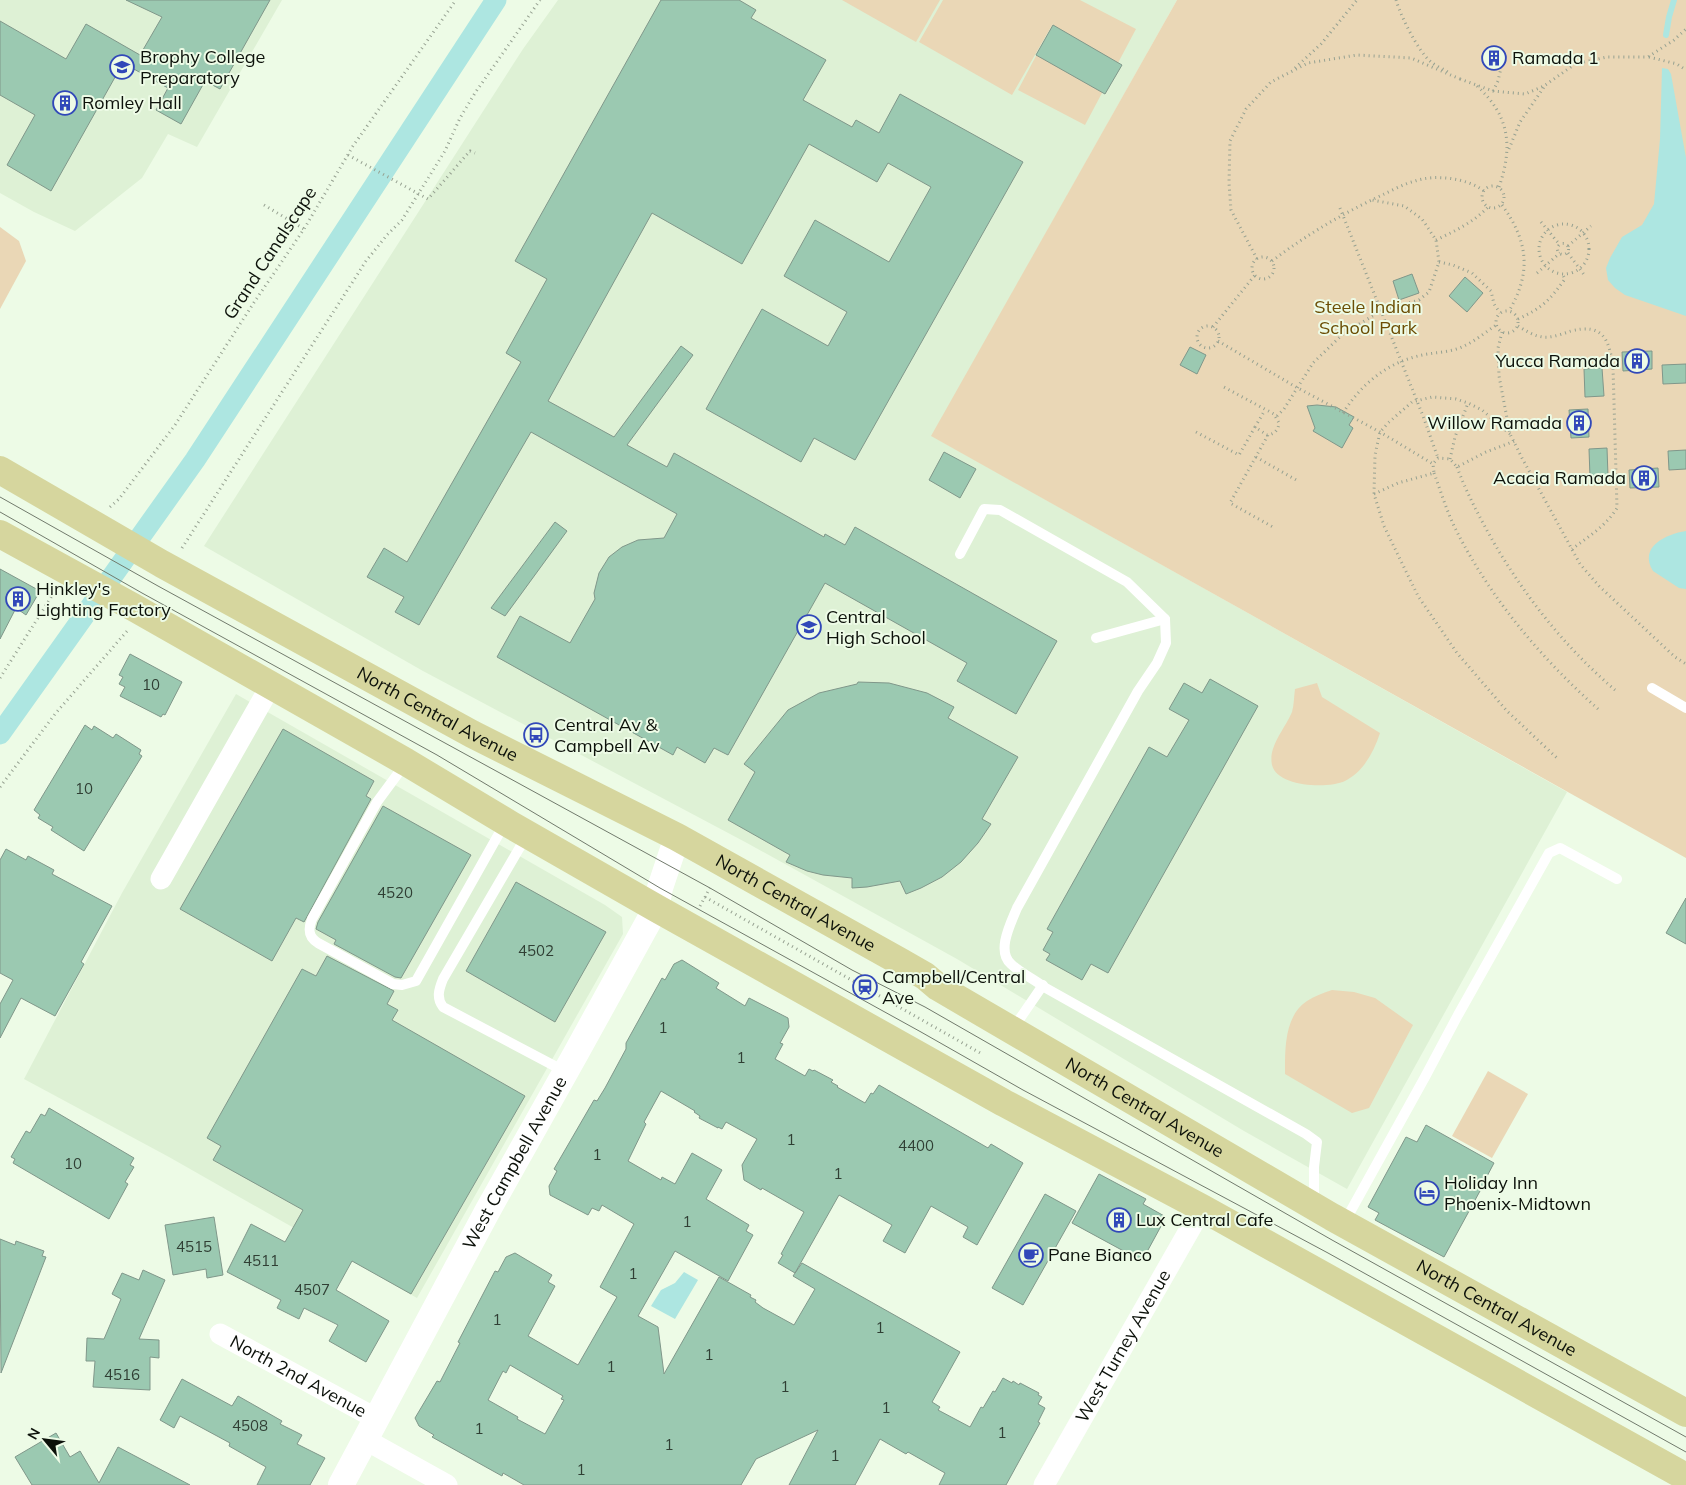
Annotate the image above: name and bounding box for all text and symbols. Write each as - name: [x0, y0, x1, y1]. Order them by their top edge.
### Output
- place label: Brophy College Preparatory: [140, 45, 265, 89]
- building icon: Ramada 1: [1481, 45, 1507, 71]
- place label: Ramada 1: [1512, 46, 1599, 69]
- school or university icon: Brophy College Preparatory: [109, 54, 135, 80]
- building icon: Romley Hall: [52, 90, 78, 116]
- place label: Romley Hall: [82, 91, 182, 114]
- street label: Grand Canalscape: [218, 182, 321, 324]
- park label: Steele Indian School Park: [1314, 295, 1422, 339]
- building icon: Yucca Ramada: [1624, 348, 1650, 374]
- place label: Yucca Ramada: [1494, 349, 1620, 372]
- building icon: Willow Ramada: [1566, 410, 1592, 436]
- place label: Willow Ramada: [1427, 411, 1562, 434]
- building icon: Acacia Ramada: [1631, 465, 1657, 491]
- place label: Acacia Ramada: [1493, 466, 1626, 489]
- place label: Hinkley's Lighting Factory: [36, 577, 171, 621]
- building icon: Hinkley's Lighting Factory: [5, 586, 31, 612]
- place label: Central High School: [826, 605, 926, 649]
- school or university icon: Central High School: [796, 614, 822, 640]
- street label: North Central Avenue: [353, 661, 522, 766]
- house number: 10: [142, 675, 160, 694]
- place label: Central Av & Campbell Av: [554, 713, 660, 757]
- bus stop icon: Central Av & Campbell Av: [523, 722, 549, 748]
- house number: 10: [75, 779, 93, 798]
- street label: North Central Avenue: [712, 849, 880, 957]
- house number: 4520: [377, 883, 413, 902]
- house number: 4502: [518, 941, 554, 960]
- place label: Campbell/Central Ave: [882, 965, 1025, 1009]
- station icon: Campbell/Central Ave: [852, 974, 878, 1000]
- house number: 1: [658, 1018, 668, 1037]
- house number: 1: [736, 1048, 746, 1067]
- street label: North Central Avenue: [1062, 1052, 1228, 1162]
- street label: West Campbell Avenue: [457, 1072, 572, 1253]
- house number: 1: [786, 1130, 796, 1149]
- house number: 4400: [898, 1136, 934, 1155]
- house number: 1: [592, 1145, 602, 1164]
- house number: 10: [64, 1154, 82, 1173]
- house number: 1: [833, 1164, 843, 1183]
- place label: Holiday Inn Phoenix-Midtown: [1444, 1171, 1591, 1215]
- hotel icon: Holiday Inn Phoenix-Midtown: [1414, 1180, 1440, 1206]
- building icon: Lux Central Cafe: [1106, 1207, 1132, 1233]
- place label: Lux Central Cafe: [1136, 1208, 1273, 1231]
- house number: 1: [682, 1212, 692, 1231]
- house number: 4515: [176, 1237, 212, 1256]
- cafe icon: Pane Bianco: [1018, 1242, 1044, 1268]
- place label: Pane Bianco: [1048, 1243, 1152, 1266]
- house number: 4511: [243, 1251, 279, 1270]
- street label: North Central Avenue: [1413, 1254, 1581, 1361]
- house number: 1: [628, 1264, 638, 1283]
- street label: West Turney Avenue: [1070, 1265, 1176, 1426]
- house number: 4507: [294, 1280, 330, 1299]
- house number: 1: [492, 1310, 502, 1329]
- house number: 1: [875, 1318, 885, 1337]
- street label: North 2nd Avenue: [226, 1330, 371, 1422]
- house number: 1: [704, 1345, 714, 1364]
- house number: 1: [606, 1357, 616, 1376]
- house number: 4516: [104, 1365, 140, 1384]
- house number: 1: [780, 1377, 790, 1396]
- house number: 1: [881, 1398, 891, 1417]
- north arrow: [20, 1415, 70, 1465]
- house number: 4508: [232, 1416, 268, 1435]
- house number: 1: [474, 1419, 484, 1438]
- house number: 1: [997, 1423, 1007, 1442]
- text: N: [23, 1425, 44, 1443]
- house number: 1: [664, 1435, 674, 1454]
- house number: 1: [830, 1446, 840, 1465]
- house number: 1: [576, 1460, 586, 1479]

